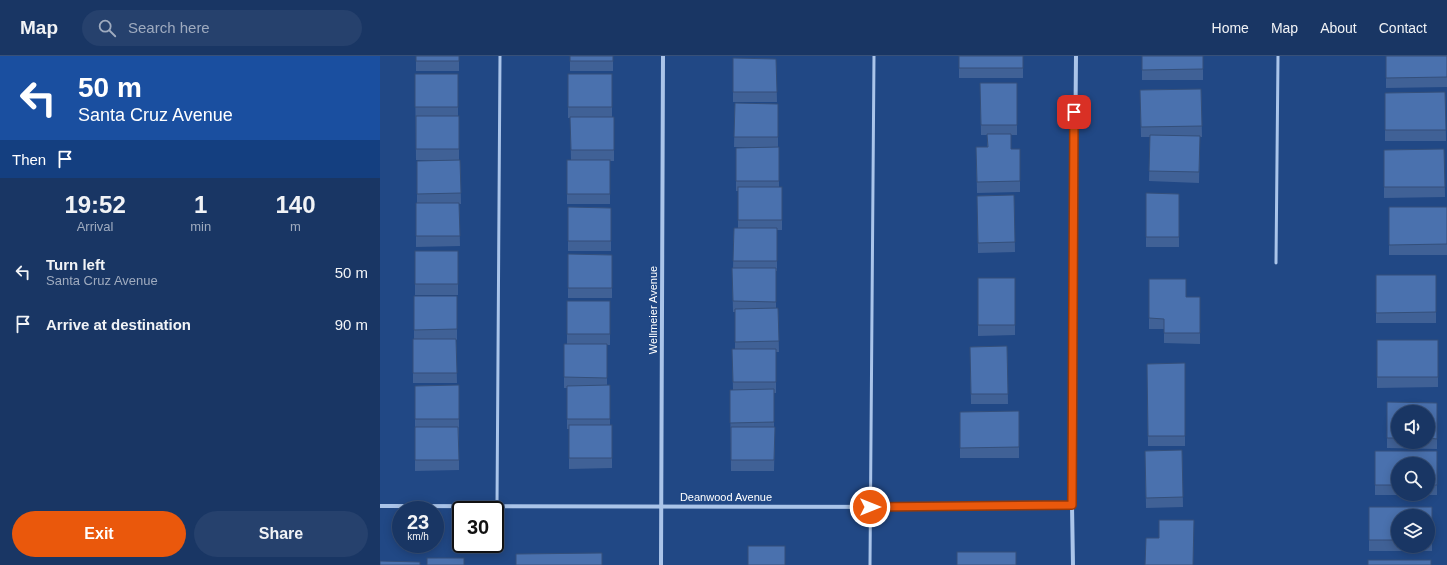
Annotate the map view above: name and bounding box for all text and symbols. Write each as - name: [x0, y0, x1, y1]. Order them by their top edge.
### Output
- search box: [82, 10, 362, 46]
- text: Map: [20, 17, 58, 38]
- icon: search: [96, 17, 118, 39]
- text: Search here: [128, 19, 210, 36]
- text: Home: [1212, 20, 1249, 36]
- text: Map: [1271, 20, 1298, 36]
- text: About: [1320, 20, 1357, 36]
- text: Contact: [1379, 20, 1427, 36]
- icon: left: [12, 72, 64, 124]
- text: 50 m: [78, 72, 142, 103]
- pin: [1057, 95, 1091, 129]
- icon: arrive: [1063, 101, 1085, 123]
- text: Santa Cruz Avenue: [78, 105, 233, 125]
- icon: arrive: [54, 148, 76, 170]
- text: Then: [12, 151, 46, 168]
- text: 19:52: [64, 191, 126, 218]
- text: 1: [194, 191, 207, 218]
- text: 140: [276, 191, 316, 218]
- text: Arrival: [77, 219, 114, 234]
- text: min: [190, 219, 211, 234]
- text: m: [290, 219, 301, 234]
- text: Turn left: [46, 256, 105, 273]
- icon: left: [12, 261, 34, 283]
- text: 50 m: [335, 264, 368, 281]
- street label: Wellmeier Avenue: [647, 266, 659, 354]
- text: Santa Cruz Avenue: [46, 273, 158, 288]
- icon: arrive: [12, 313, 34, 335]
- text: Arrive at destination: [46, 316, 191, 333]
- text: 90 m: [335, 316, 368, 333]
- map controls: [1391, 405, 1435, 553]
- button: sound: [1391, 405, 1435, 449]
- button: search: [1391, 457, 1435, 501]
- position arrow: [849, 486, 891, 528]
- street label: Deanwood Avenue: [680, 491, 772, 503]
- speed limit sign: 30: [452, 501, 504, 553]
- button: layers: [1391, 509, 1435, 553]
- button: Exit: [12, 511, 186, 557]
- button: Share: [194, 511, 368, 557]
- text: 23: [407, 511, 429, 533]
- text: km/h: [407, 531, 429, 542]

